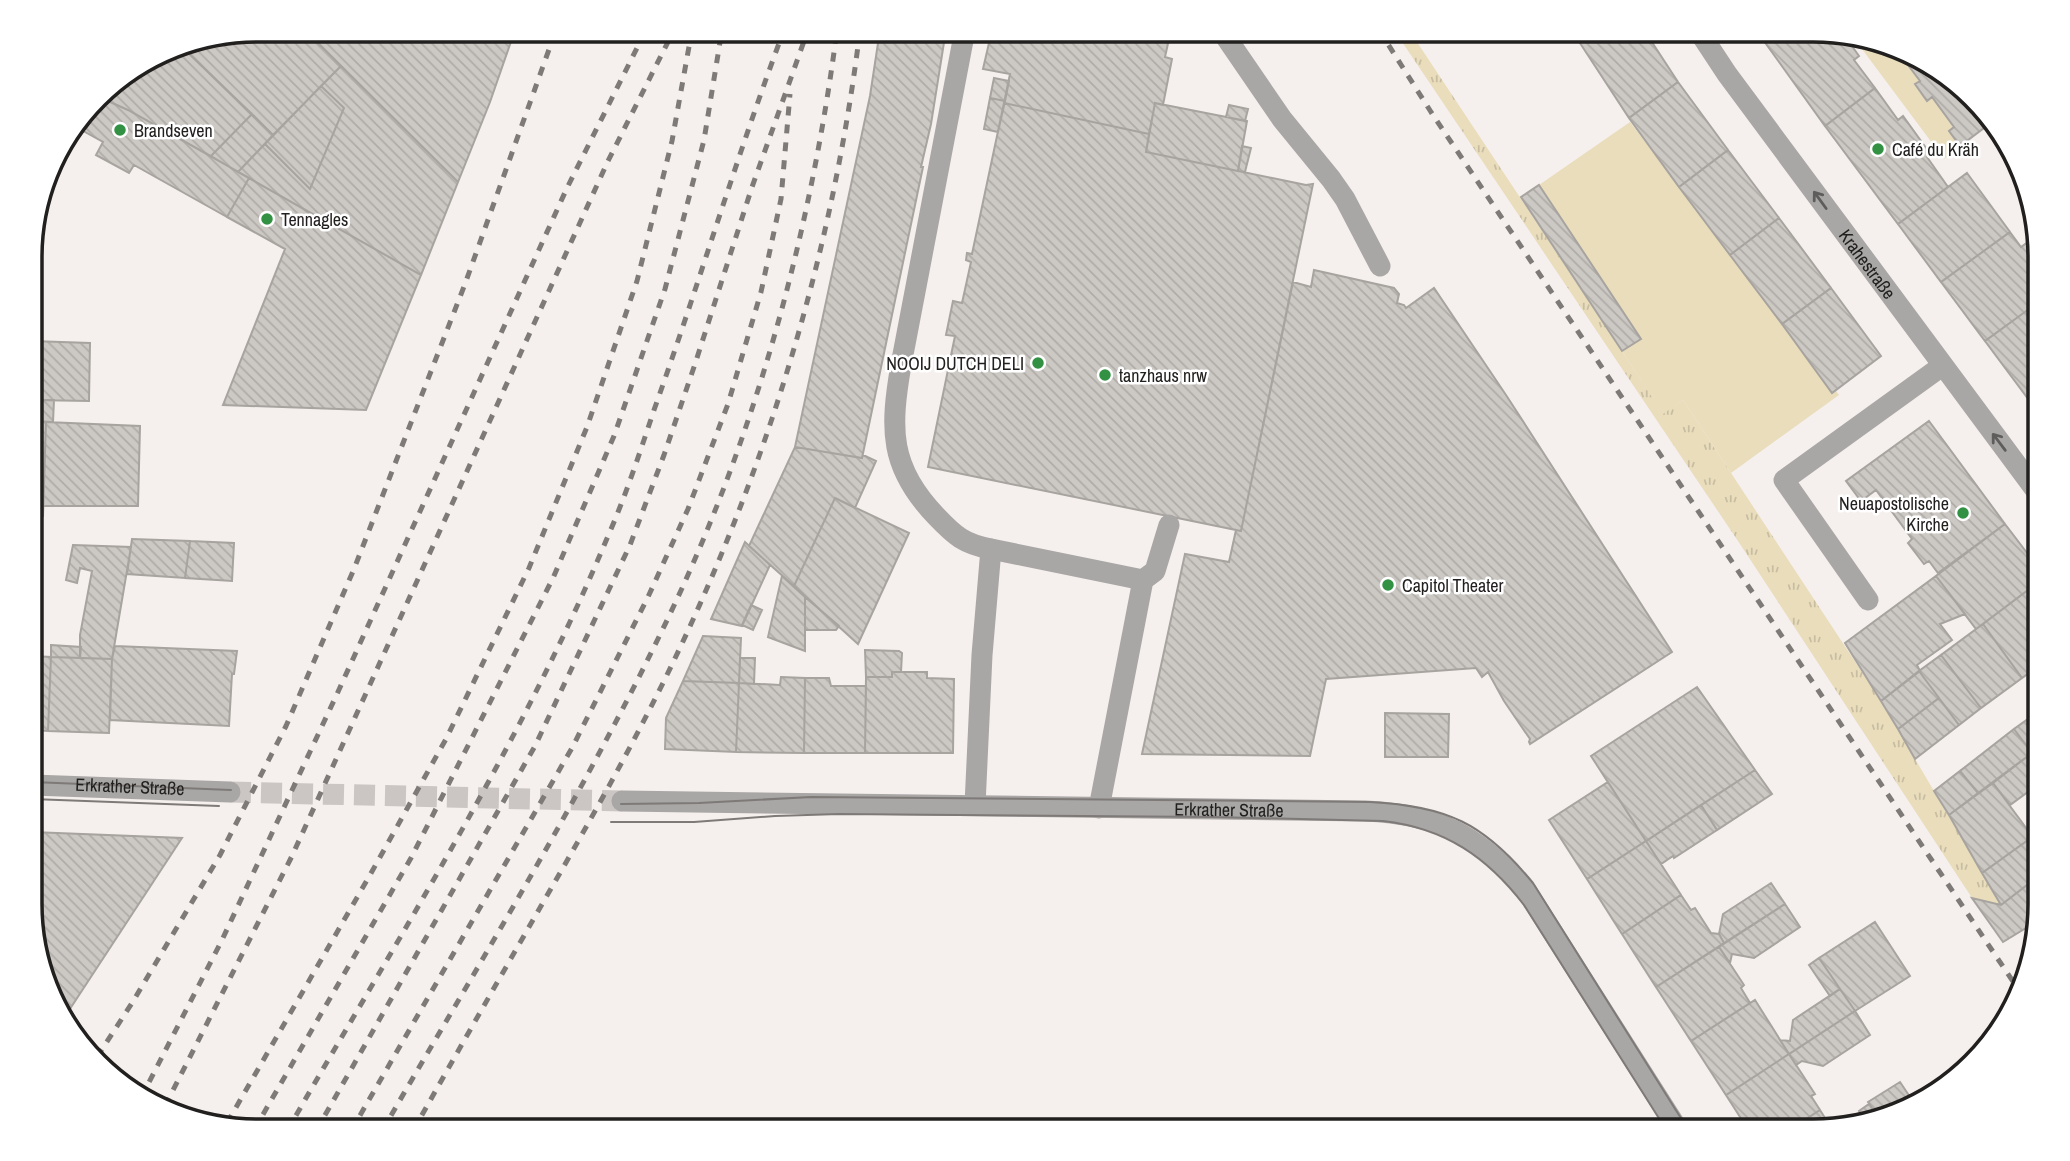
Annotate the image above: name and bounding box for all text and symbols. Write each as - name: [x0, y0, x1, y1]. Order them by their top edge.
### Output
- place label: Brandseven: [134, 118, 213, 143]
- marker: Brandseven: [112, 122, 128, 138]
- place label: Café du Kräh: [1892, 137, 1979, 162]
- marker: Café du Kräh: [1870, 141, 1886, 157]
- one-way arrow: [1812, 191, 1827, 210]
- place label: Tennagles: [281, 207, 348, 232]
- marker: Tennagles: [259, 211, 275, 227]
- street label: Krahestraße: [1834, 224, 1902, 304]
- place label: NOOIJ DUTCH DELI: [886, 351, 1024, 376]
- marker: NOOIJ DUTCH DELI: [1030, 355, 1046, 371]
- place label: tanzhaus nrw: [1119, 363, 1207, 388]
- marker: tanzhaus nrw: [1097, 367, 1113, 383]
- one-way arrow: [1991, 433, 2006, 452]
- place label: Neuapostolische Kirche: [1839, 491, 1949, 537]
- marker: Neuapostolische Kirche: [1955, 505, 1971, 521]
- place label: Capitol Theater: [1402, 573, 1504, 598]
- marker: Capitol Theater: [1380, 577, 1396, 593]
- street label: Erkrather Straße: [75, 771, 185, 801]
- street label: Erkrather Straße: [1174, 796, 1284, 822]

